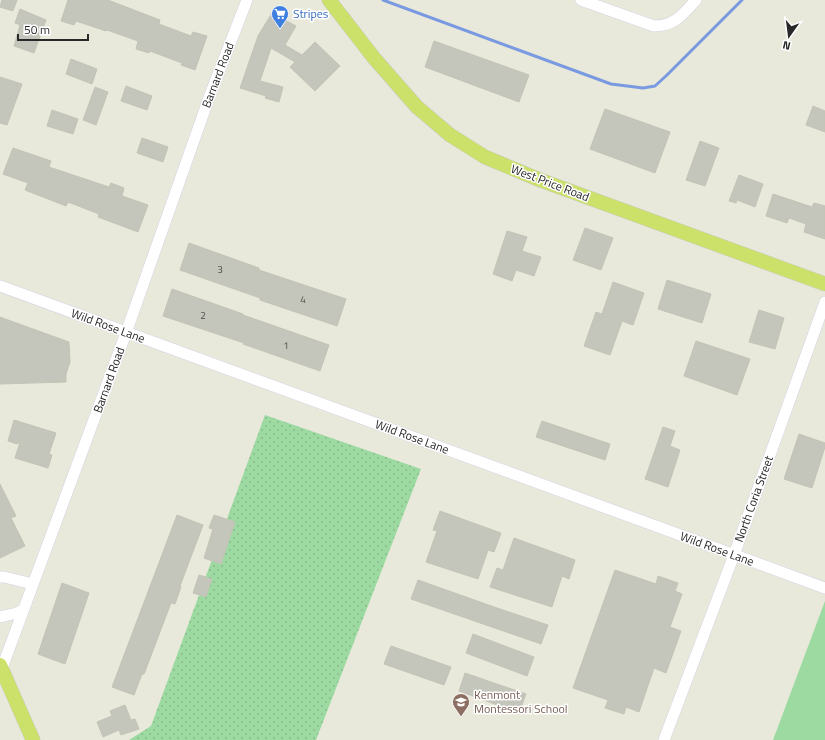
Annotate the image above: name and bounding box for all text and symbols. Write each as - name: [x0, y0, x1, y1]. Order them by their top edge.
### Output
- supermarket icon: Stripes: [270, 4, 290, 29]
- place label: Stripes: [293, 4, 329, 23]
- scale bar: [18, 16, 88, 42]
- north arrow: [769, 16, 809, 56]
- text: 50 m: [24, 20, 50, 39]
- text: N: [781, 37, 792, 54]
- street label: Barnard Road: [196, 39, 239, 110]
- street label: West Price Road: [508, 159, 592, 206]
- house number: 3: [217, 262, 223, 277]
- house number: 4: [300, 292, 306, 307]
- street label: Wild Rose Lane: [69, 303, 148, 348]
- house number: 2: [200, 308, 206, 323]
- house number: 1: [283, 338, 289, 353]
- street label: Barnard Road: [88, 344, 129, 415]
- street label: Wild Rose Lane: [373, 414, 452, 459]
- street label: North Coria Street: [729, 452, 778, 545]
- street label: Wild Rose Lane: [678, 526, 757, 571]
- place label: Kenmont Montessori School: [474, 685, 568, 718]
- school or university icon: Kenmont Montessori School: [451, 692, 471, 717]

